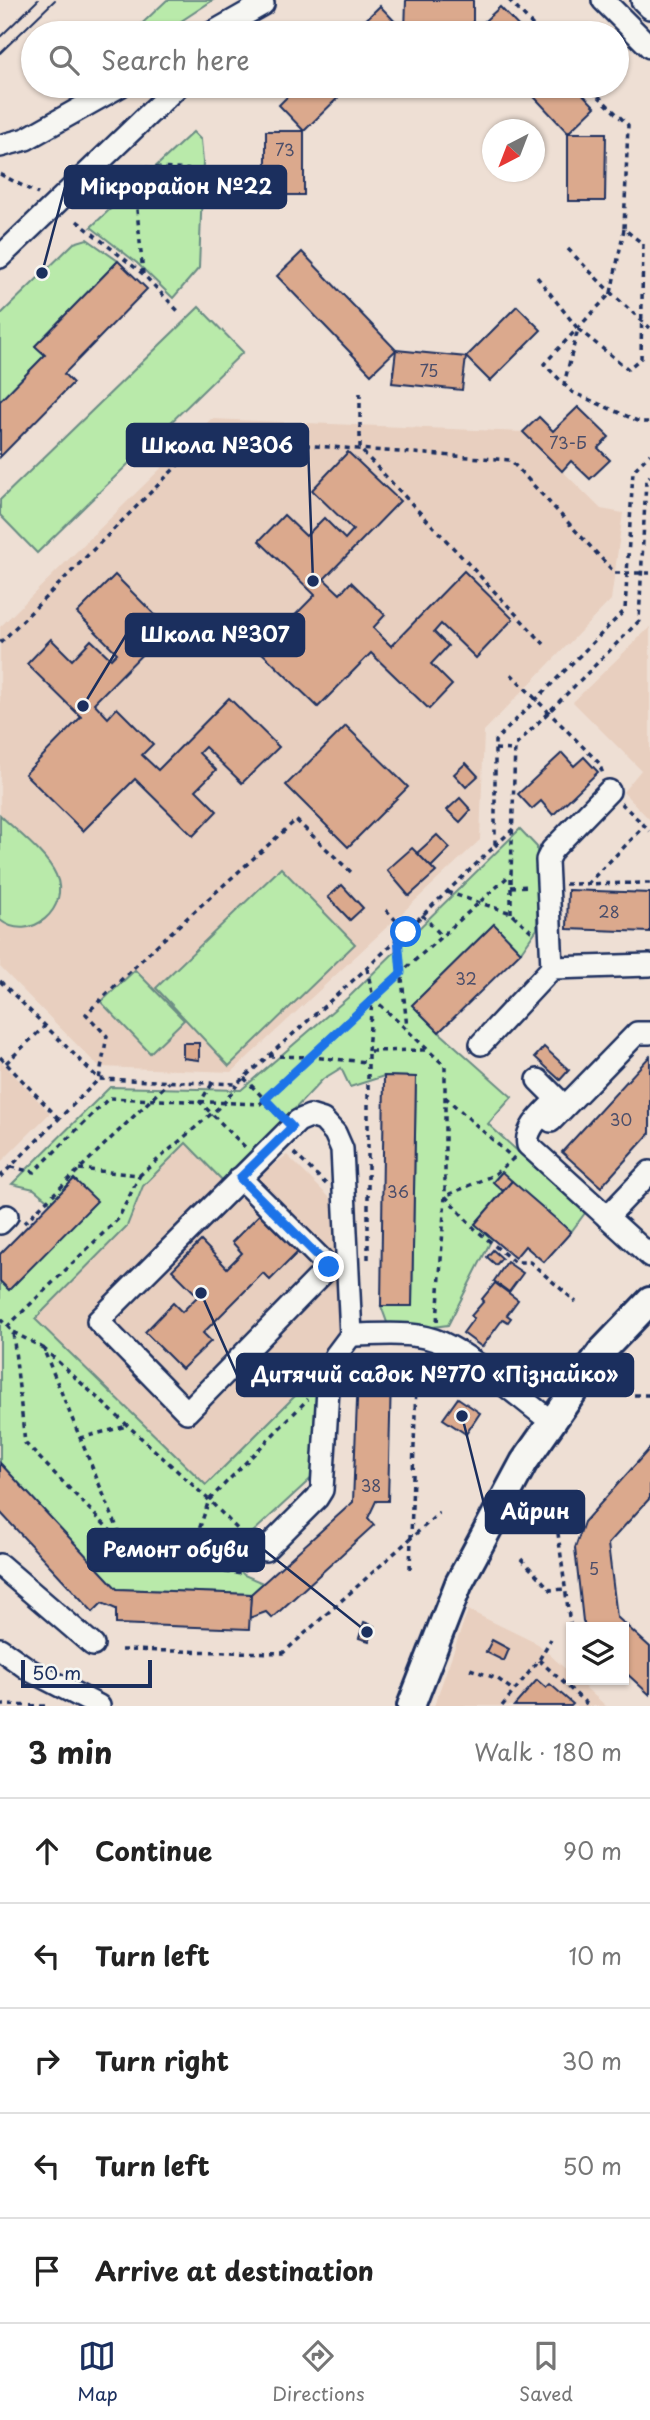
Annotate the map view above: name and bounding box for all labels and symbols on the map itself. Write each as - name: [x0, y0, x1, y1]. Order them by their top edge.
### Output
- north arrow: [482, 119, 545, 182]
- house number: 73: [275, 137, 295, 161]
- callout: Мікрорайон №22: [65, 166, 286, 208]
- text: Мікрорайон №22: [80, 169, 272, 201]
- house number: 75: [420, 358, 438, 382]
- callout: Школа №306: [127, 424, 308, 466]
- text: Школа №306: [141, 428, 293, 460]
- house number: 73-Б: [549, 430, 587, 454]
- callout: Школа №307: [126, 614, 304, 656]
- text: Школа №307: [140, 617, 290, 649]
- house number: 28: [598, 899, 620, 923]
- route start: [390, 916, 421, 947]
- house number: 32: [455, 966, 477, 990]
- house number: 30: [610, 1107, 632, 1131]
- house number: 36: [387, 1179, 409, 1203]
- route end: [313, 1251, 344, 1282]
- callout: Дитячий садок №770 «Пізнайко»: [237, 1354, 633, 1396]
- text: Дитячий садок №770 «Пізнайко»: [251, 1357, 619, 1389]
- house number: 38: [361, 1473, 381, 1497]
- callout: Айрин: [486, 1491, 584, 1533]
- text: Айрин: [499, 1494, 570, 1526]
- callout: Ремонт обуви: [88, 1529, 264, 1571]
- text: Ремонт обуви: [103, 1532, 249, 1564]
- house number: 5: [589, 1556, 599, 1580]
- scale bar: [21, 1657, 152, 1689]

